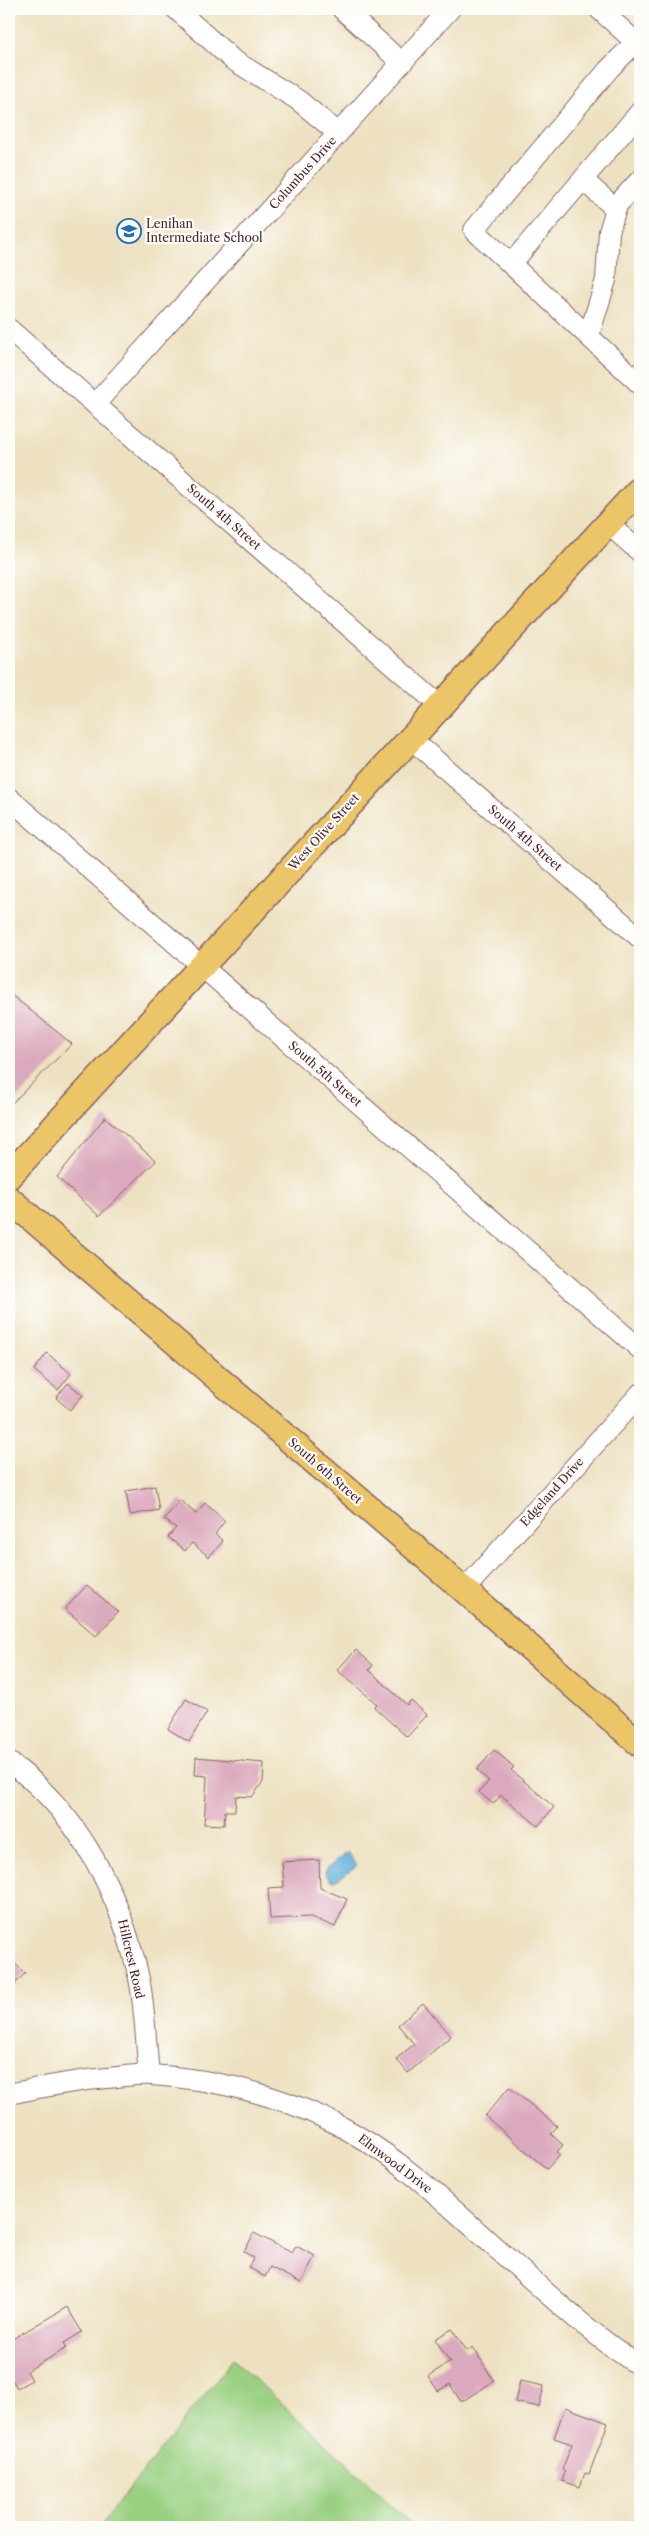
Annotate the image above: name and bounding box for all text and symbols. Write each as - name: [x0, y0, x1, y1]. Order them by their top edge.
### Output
- street label: Columbus Drive: [266, 133, 339, 212]
- place label: Lenihan Intermediate School: [146, 216, 263, 245]
- school or university icon: Lenihan Intermediate School: [116, 218, 142, 244]
- street label: South 4th Street: [184, 481, 265, 553]
- street label: West Olive Street: [284, 789, 363, 874]
- street label: South 4th Street: [485, 802, 566, 874]
- street label: South 5th Street: [286, 1038, 366, 1110]
- street label: South 6th Street: [285, 1434, 366, 1507]
- street label: Edgeland Drive: [517, 1454, 587, 1529]
- street label: Hillcrest Road: [115, 1918, 148, 2001]
- street label: Elmwood Drive: [355, 2131, 435, 2196]

